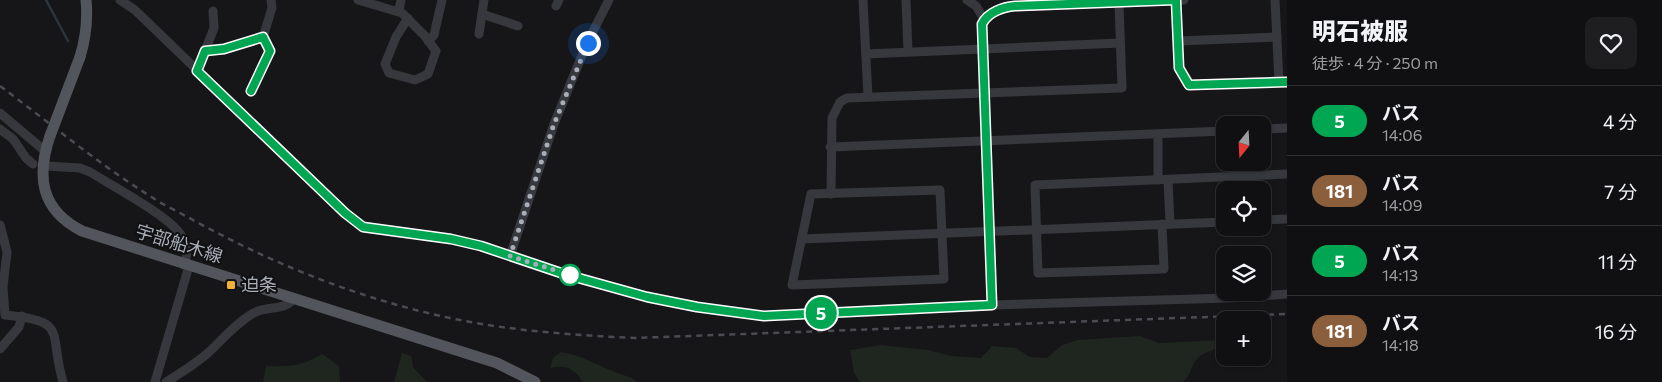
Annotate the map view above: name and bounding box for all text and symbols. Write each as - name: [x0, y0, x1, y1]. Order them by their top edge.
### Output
- text: 明石被服: [1312, 16, 1408, 45]
- button: heart: [1585, 17, 1637, 69]
- your location: [576, 31, 601, 56]
- text: 徒歩 · 4 分 · 250 m: [1312, 53, 1438, 72]
- text: バス: [1382, 101, 1420, 124]
- text: 5: [1334, 110, 1345, 132]
- text: 4 分: [1603, 110, 1637, 133]
- north arrow: [1216, 116, 1271, 171]
- map controls: [1216, 116, 1271, 366]
- text: 14:06: [1382, 125, 1422, 144]
- text: バス: [1382, 171, 1420, 194]
- text: 181: [1326, 180, 1353, 202]
- text: 7 分: [1604, 180, 1637, 203]
- button: locate: [1216, 181, 1271, 236]
- text: 14:09: [1382, 195, 1422, 214]
- street label: 宇部船木線: [133, 219, 226, 267]
- text: バス: [1382, 241, 1420, 264]
- button: layers: [1216, 246, 1271, 301]
- text: 5: [1334, 250, 1345, 272]
- text: 11 分: [1598, 250, 1637, 273]
- unlabelled marker: [559, 264, 581, 286]
- text: 14:13: [1382, 265, 1418, 284]
- place label: 迫条: [241, 273, 277, 295]
- marker: 迫条: [225, 279, 237, 291]
- line badge: 5: [805, 297, 837, 329]
- text: 5: [816, 302, 826, 324]
- button: +: [1216, 311, 1271, 366]
- text: バス: [1382, 311, 1420, 334]
- text: 181: [1326, 320, 1353, 342]
- text: 16 分: [1595, 320, 1637, 343]
- text: 14:18: [1382, 335, 1419, 354]

